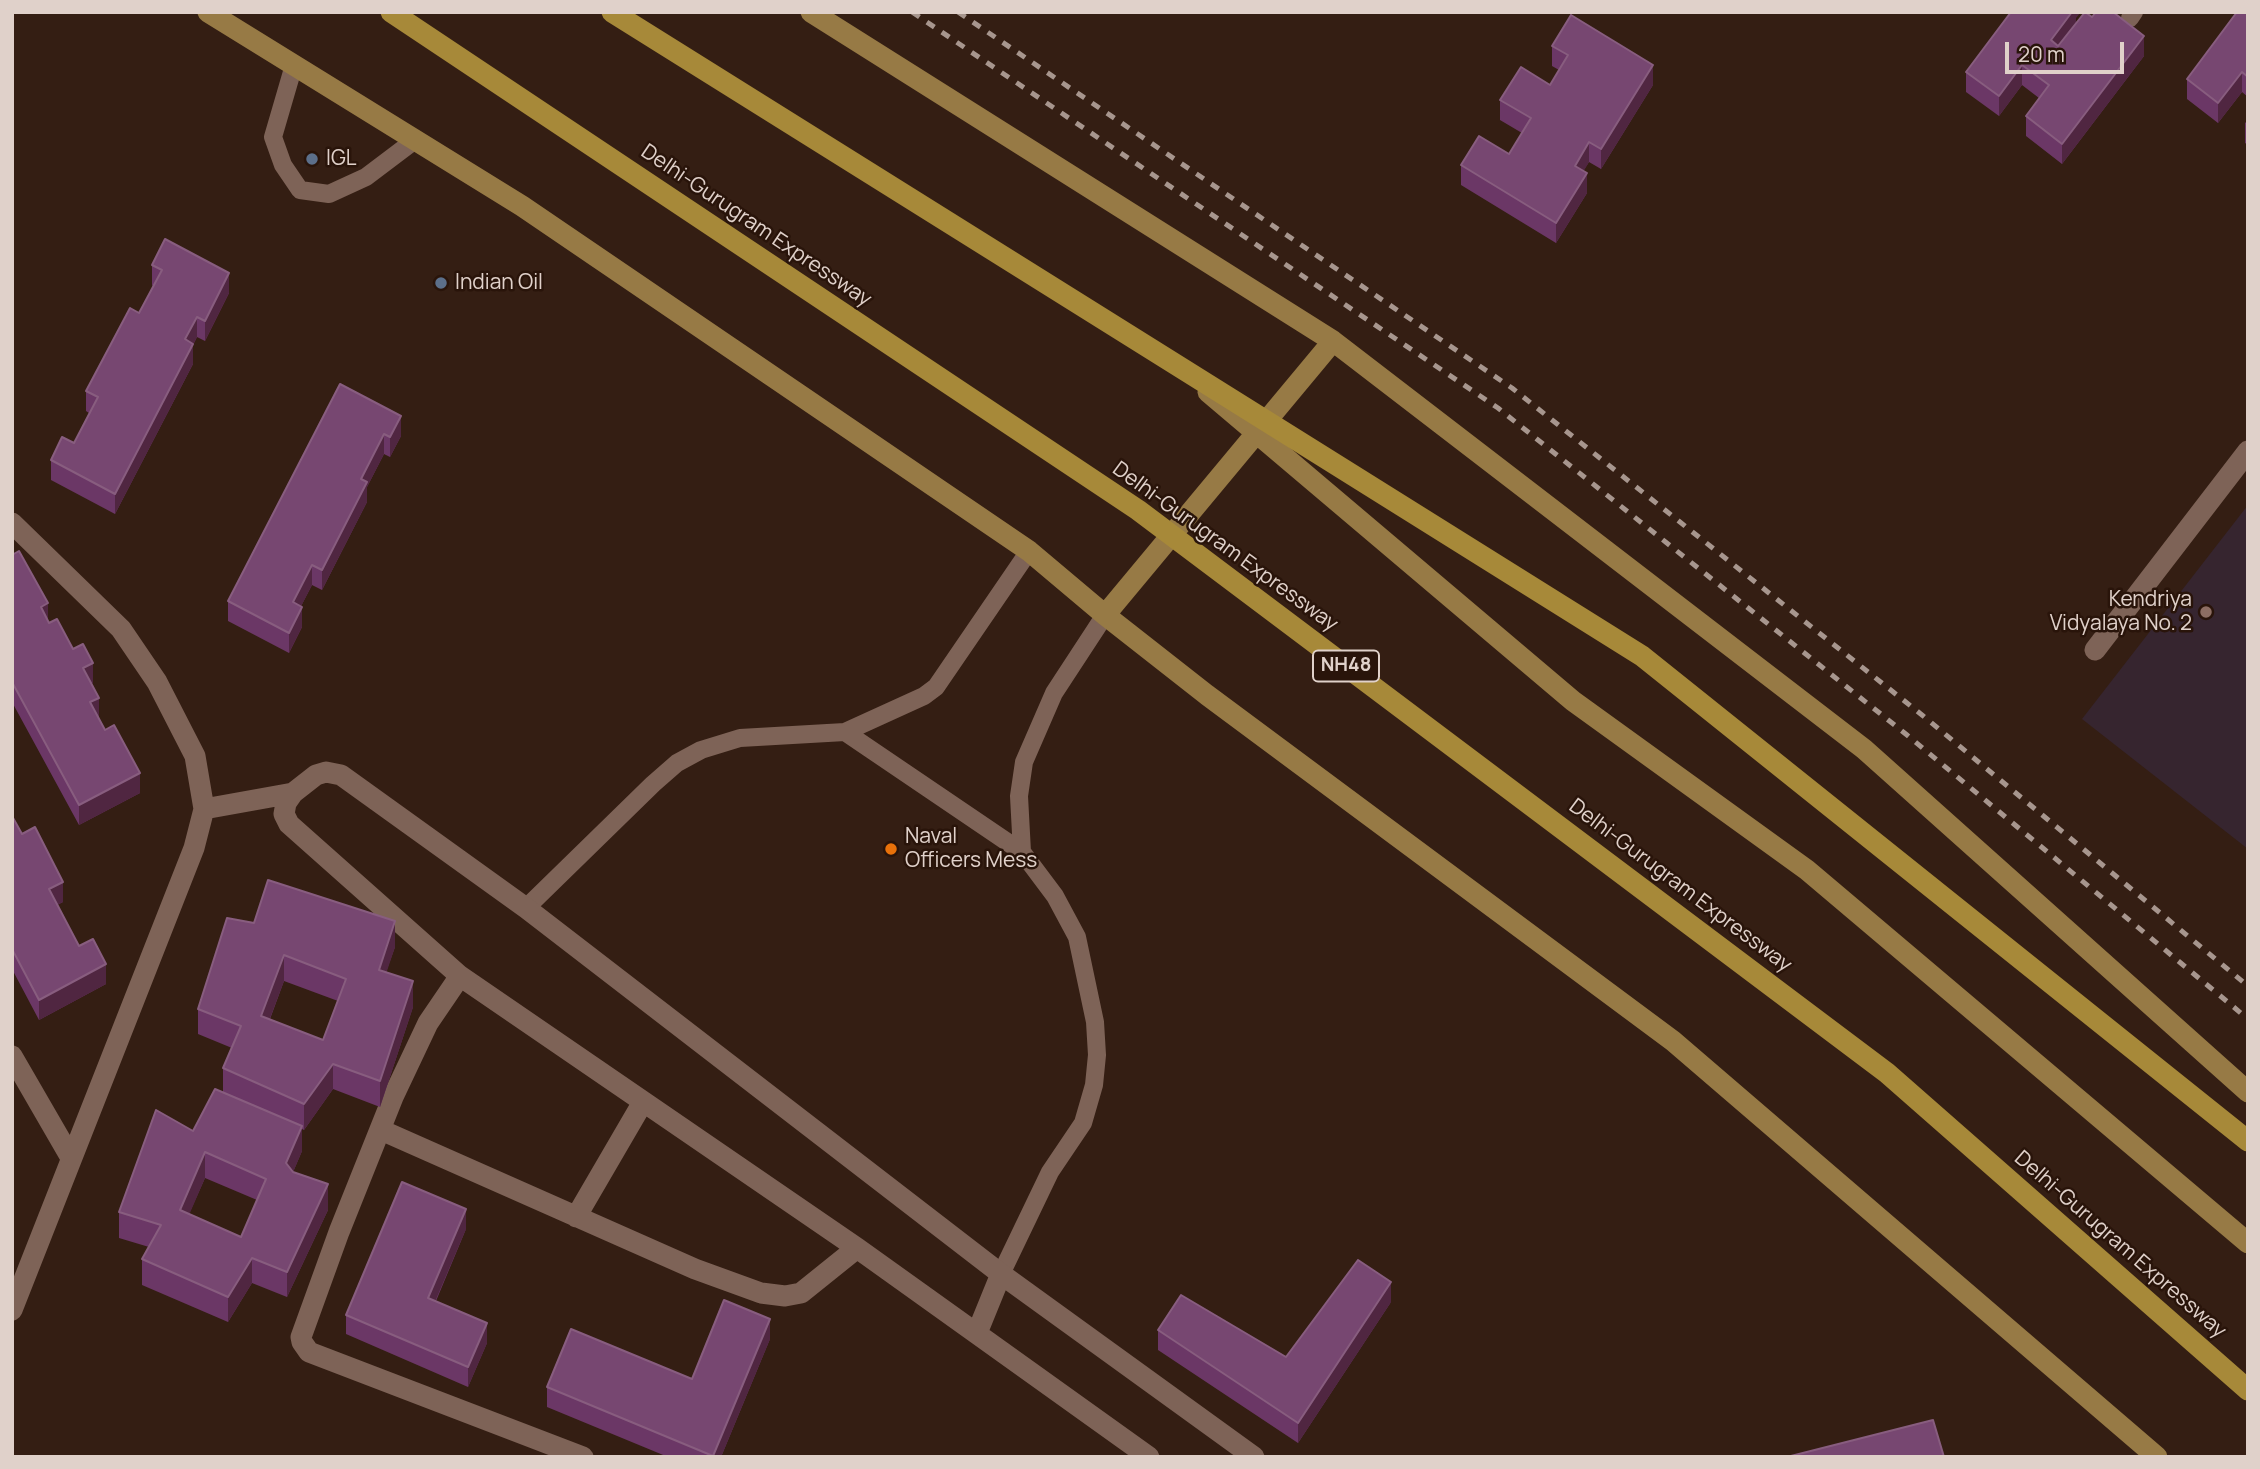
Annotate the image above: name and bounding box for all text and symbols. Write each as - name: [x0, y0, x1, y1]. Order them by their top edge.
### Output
- scale bar: [2008, 28, 2127, 72]
- text: 20 m: [2018, 40, 2065, 68]
- street label: Delhi-Gurugram Expressway: [636, 139, 876, 313]
- place label: IGL: [326, 146, 356, 172]
- marker: IGL: [304, 151, 320, 167]
- place label: Indian Oil: [455, 270, 543, 296]
- marker: Indian Oil: [433, 275, 449, 291]
- street label: Delhi-Gurugram Expressway: [1107, 457, 1343, 637]
- place label: Kendriya Vidyalaya No. 2: [2050, 587, 2192, 637]
- marker: Kendriya Vidyalaya No. 2: [2198, 604, 2214, 620]
- road number: NH48: [1313, 650, 1379, 681]
- street label: Delhi-Gurugram Expressway: [1564, 794, 1796, 978]
- place label: Naval Officers Mess: [905, 824, 1037, 874]
- marker: Naval Officers Mess: [883, 841, 899, 857]
- street label: Delhi-Gurugram Expressway: [2009, 1146, 2231, 1344]

